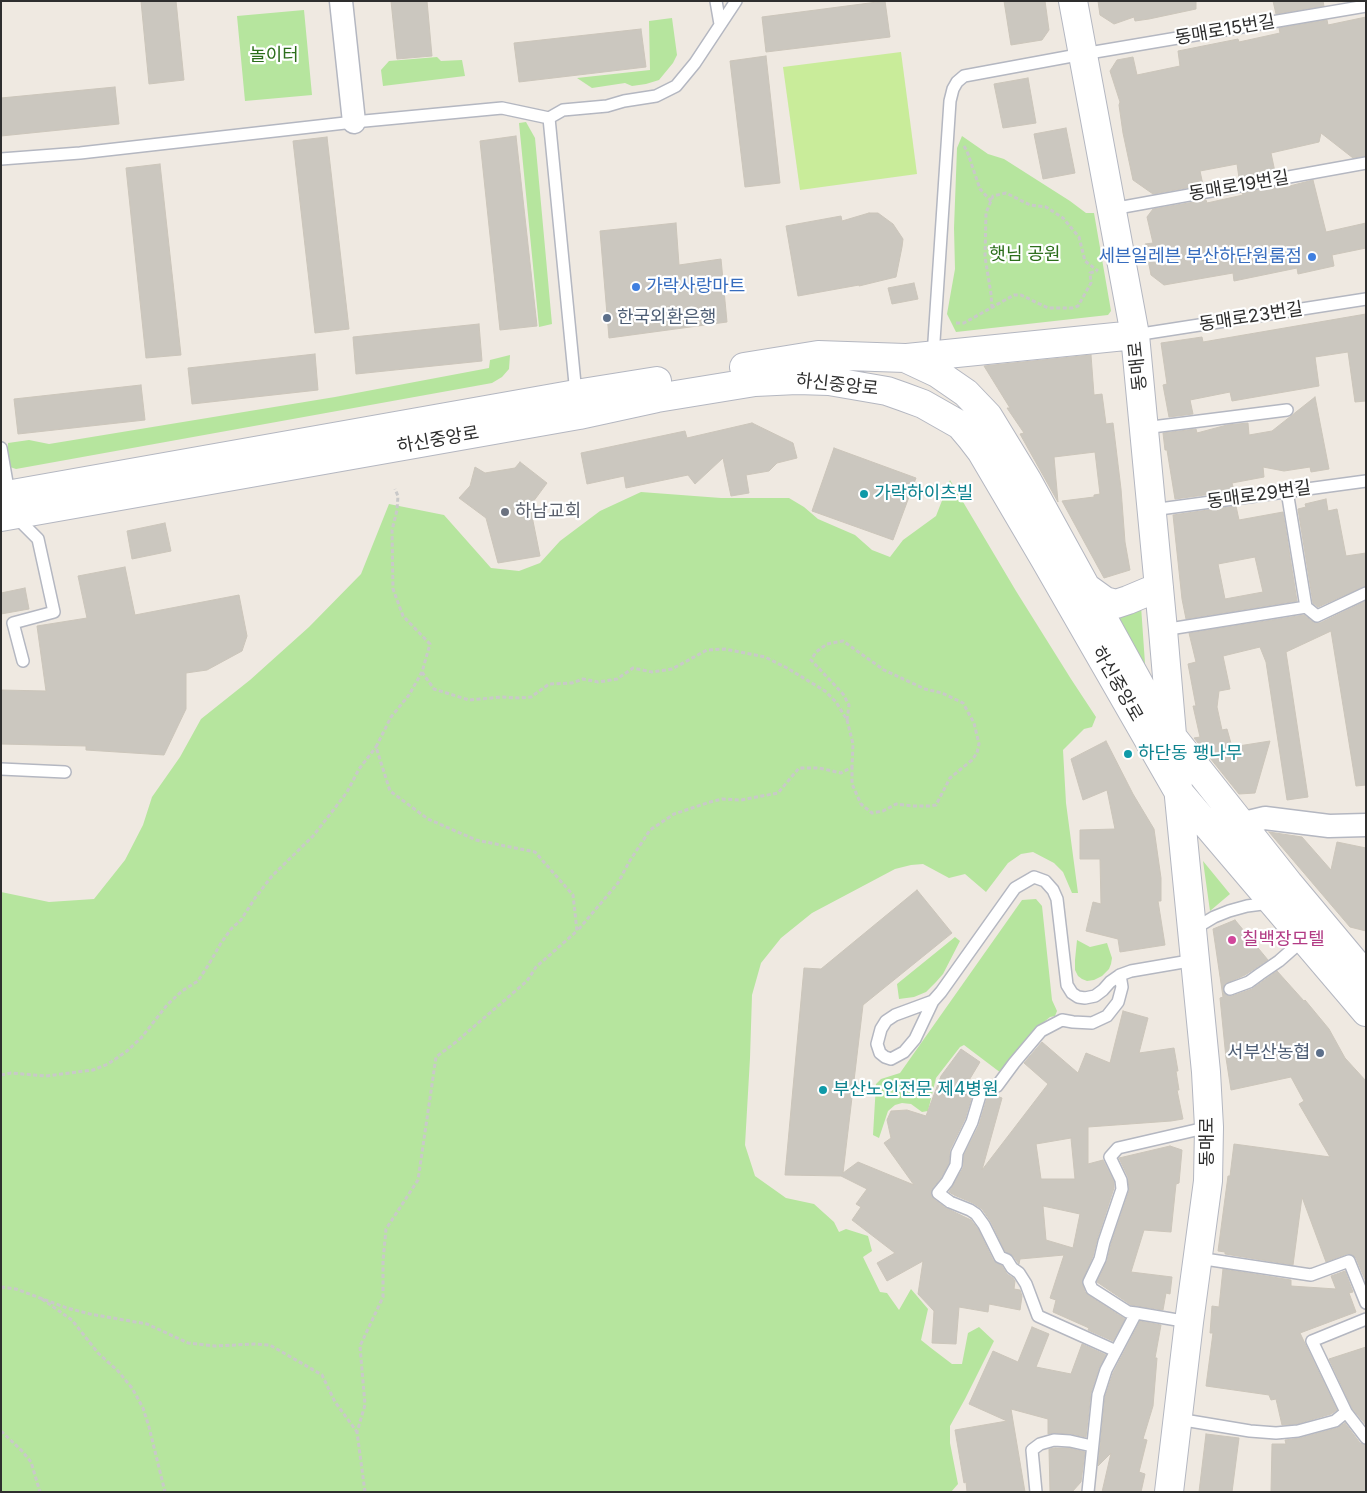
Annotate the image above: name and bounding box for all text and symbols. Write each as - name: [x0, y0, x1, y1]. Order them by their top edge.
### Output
- street label: 동매로15번길: [1173, 11, 1277, 49]
- park label: 놀이터: [249, 45, 299, 67]
- street label: 동매로19번길: [1187, 167, 1291, 205]
- park label: 햇님 공원: [989, 244, 1061, 266]
- place label: 세븐일레븐 부산하단원룸점: [1098, 246, 1302, 268]
- marker: 세븐일레븐 부산하단원룸점: [1306, 251, 1318, 263]
- place label: 가락사랑마트: [646, 276, 745, 298]
- marker: 가락사랑마트: [630, 281, 642, 293]
- street label: 동매로23번길: [1198, 298, 1304, 336]
- place label: 한국외환은행: [617, 307, 716, 329]
- marker: 한국외환은행: [601, 312, 613, 324]
- street label: 동매로: [1125, 340, 1151, 392]
- street label: 하신중앙로: [795, 370, 879, 400]
- street label: 하신중앙로: [395, 422, 481, 458]
- street label: 동매로29번길: [1206, 477, 1312, 513]
- place label: 가락하이츠빌: [874, 483, 973, 505]
- marker: 가락하이츠빌: [858, 488, 870, 500]
- place label: 하남교회: [515, 501, 581, 523]
- marker: 하남교회: [499, 506, 511, 518]
- street label: 하신중앙로: [1087, 643, 1147, 725]
- place label: 하단동 팽나무: [1138, 743, 1242, 765]
- marker: 하단동 팽나무: [1122, 748, 1134, 760]
- place label: 칠백장모텔: [1242, 929, 1325, 951]
- marker: 칠백장모텔: [1226, 934, 1238, 946]
- place label: 서부산농협: [1227, 1042, 1310, 1064]
- marker: 서부산농협: [1314, 1047, 1326, 1059]
- place label: 부산노인전문 제4병원: [833, 1079, 999, 1101]
- marker: 부산노인전문 제4병원: [817, 1084, 829, 1096]
- street label: 동매로: [1197, 1117, 1219, 1167]

